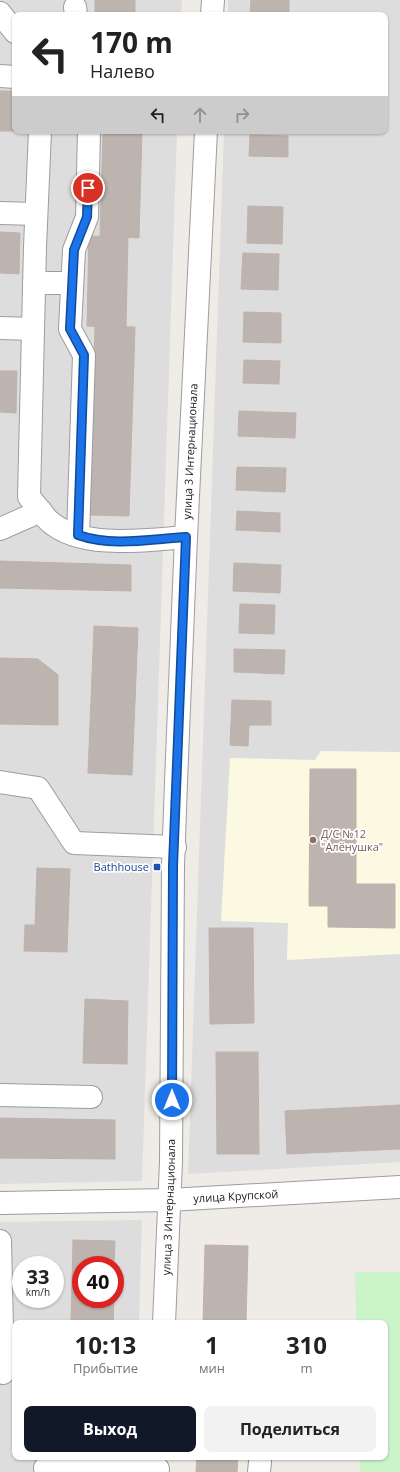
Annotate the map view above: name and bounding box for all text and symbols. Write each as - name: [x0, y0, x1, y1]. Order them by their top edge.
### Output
- text: 170 m: [90, 23, 173, 61]
- icon: left: [24, 28, 76, 80]
- text: Налево: [90, 59, 155, 83]
- icon: left: [147, 104, 169, 126]
- icon: ahead: [189, 104, 211, 126]
- icon: right: [231, 104, 253, 126]
- pin: [71, 171, 105, 205]
- icon: arrive: [77, 177, 99, 199]
- street label: улица 3 Интернационала: [179, 383, 201, 520]
- place label: Д/С №12 "Алёнушка": [321, 826, 383, 854]
- marker: Д/С №12 "Алёнушка": [308, 835, 318, 845]
- place label: Bathhouse: [94, 859, 149, 874]
- marker: Bathhouse: [152, 862, 162, 872]
- position arrow: [151, 1079, 193, 1121]
- street label: улица 3 Интернационала: [158, 1139, 178, 1276]
- street label: улица Крупской: [193, 1186, 279, 1206]
- speed limit sign: 40: [72, 1256, 124, 1308]
- text: 33: [27, 1263, 49, 1290]
- text: km/h: [26, 1285, 50, 1299]
- text: 10:13: [75, 1328, 136, 1361]
- text: 1: [205, 1328, 219, 1361]
- text: 310: [286, 1328, 327, 1361]
- text: Прибытие: [73, 1359, 138, 1377]
- text: мин: [199, 1359, 225, 1377]
- text: m: [300, 1359, 313, 1377]
- button: Выход: [24, 1406, 196, 1452]
- button: Поделиться: [204, 1406, 376, 1452]

